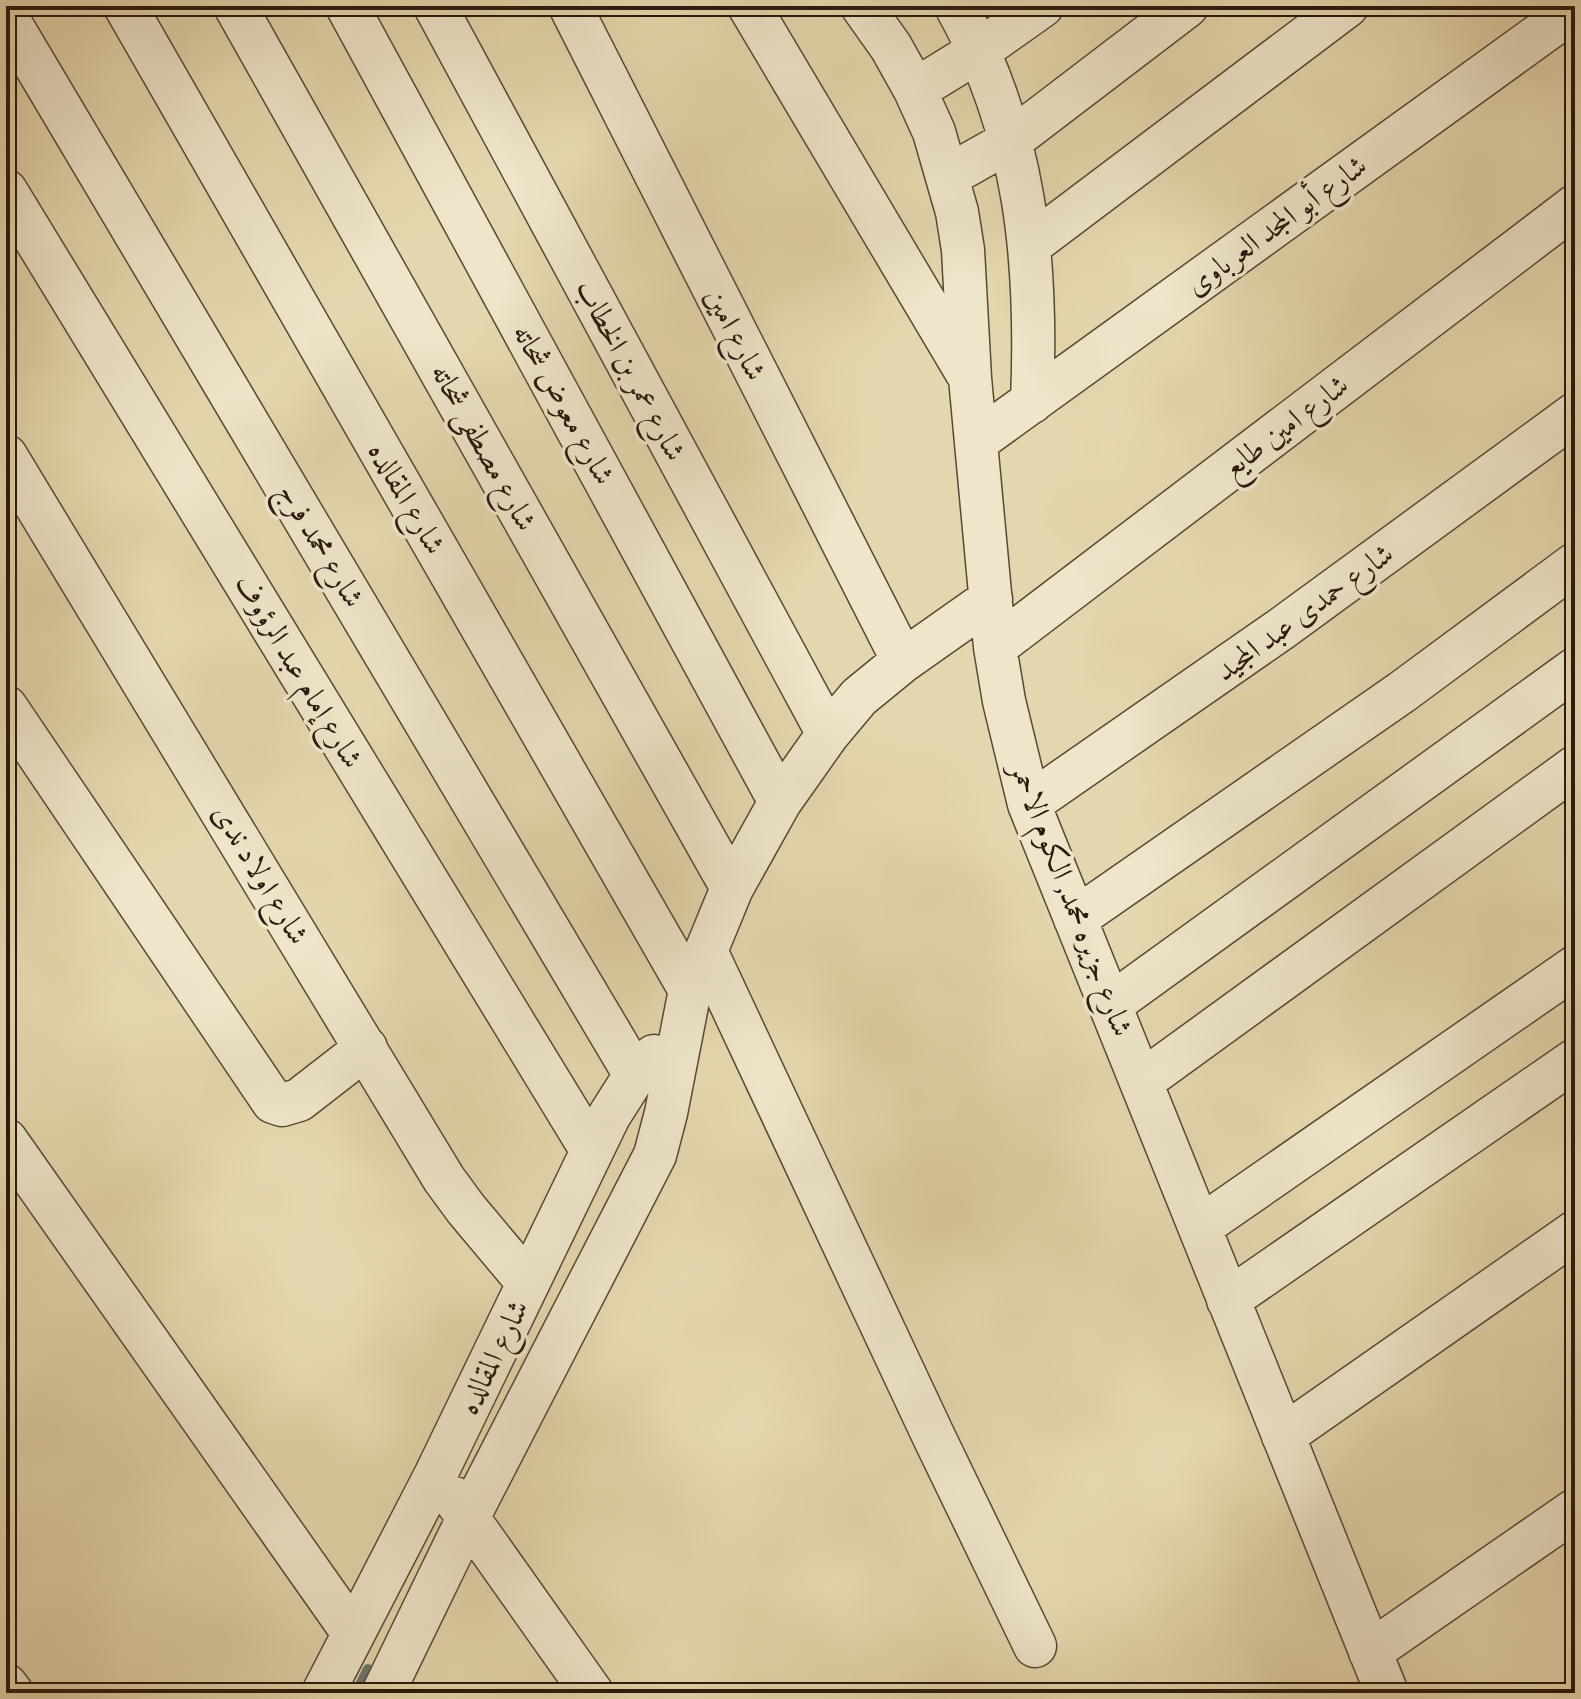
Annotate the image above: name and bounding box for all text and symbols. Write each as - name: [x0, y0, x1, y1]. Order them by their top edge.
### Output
- street label: شارع أبو المجد العرباوى: [1176, 145, 1378, 309]
- street label: شارع عمر بن الخطاب: [562, 272, 696, 470]
- street label: شارع امين: [691, 281, 776, 389]
- street label: شارع معوض شحاته: [499, 316, 625, 494]
- street label: شارع مصطفى شحاته: [417, 356, 547, 540]
- street label: شارع امين طايع: [1213, 365, 1361, 492]
- street label: شارع المقالده: [355, 435, 455, 564]
- street label: شارع محمد فرج: [263, 475, 374, 618]
- street label: شارع حمدى عبد المجيد: [1207, 534, 1404, 694]
- street label: شارع إمام عبد الرؤوف: [220, 567, 373, 778]
- street label: شارع جزيره محمد, الكوم الاحمر: [994, 753, 1143, 1044]
- street label: شارع اولاد ندى: [199, 796, 319, 954]
- street label: شارع المقالده: [448, 1293, 543, 1423]

